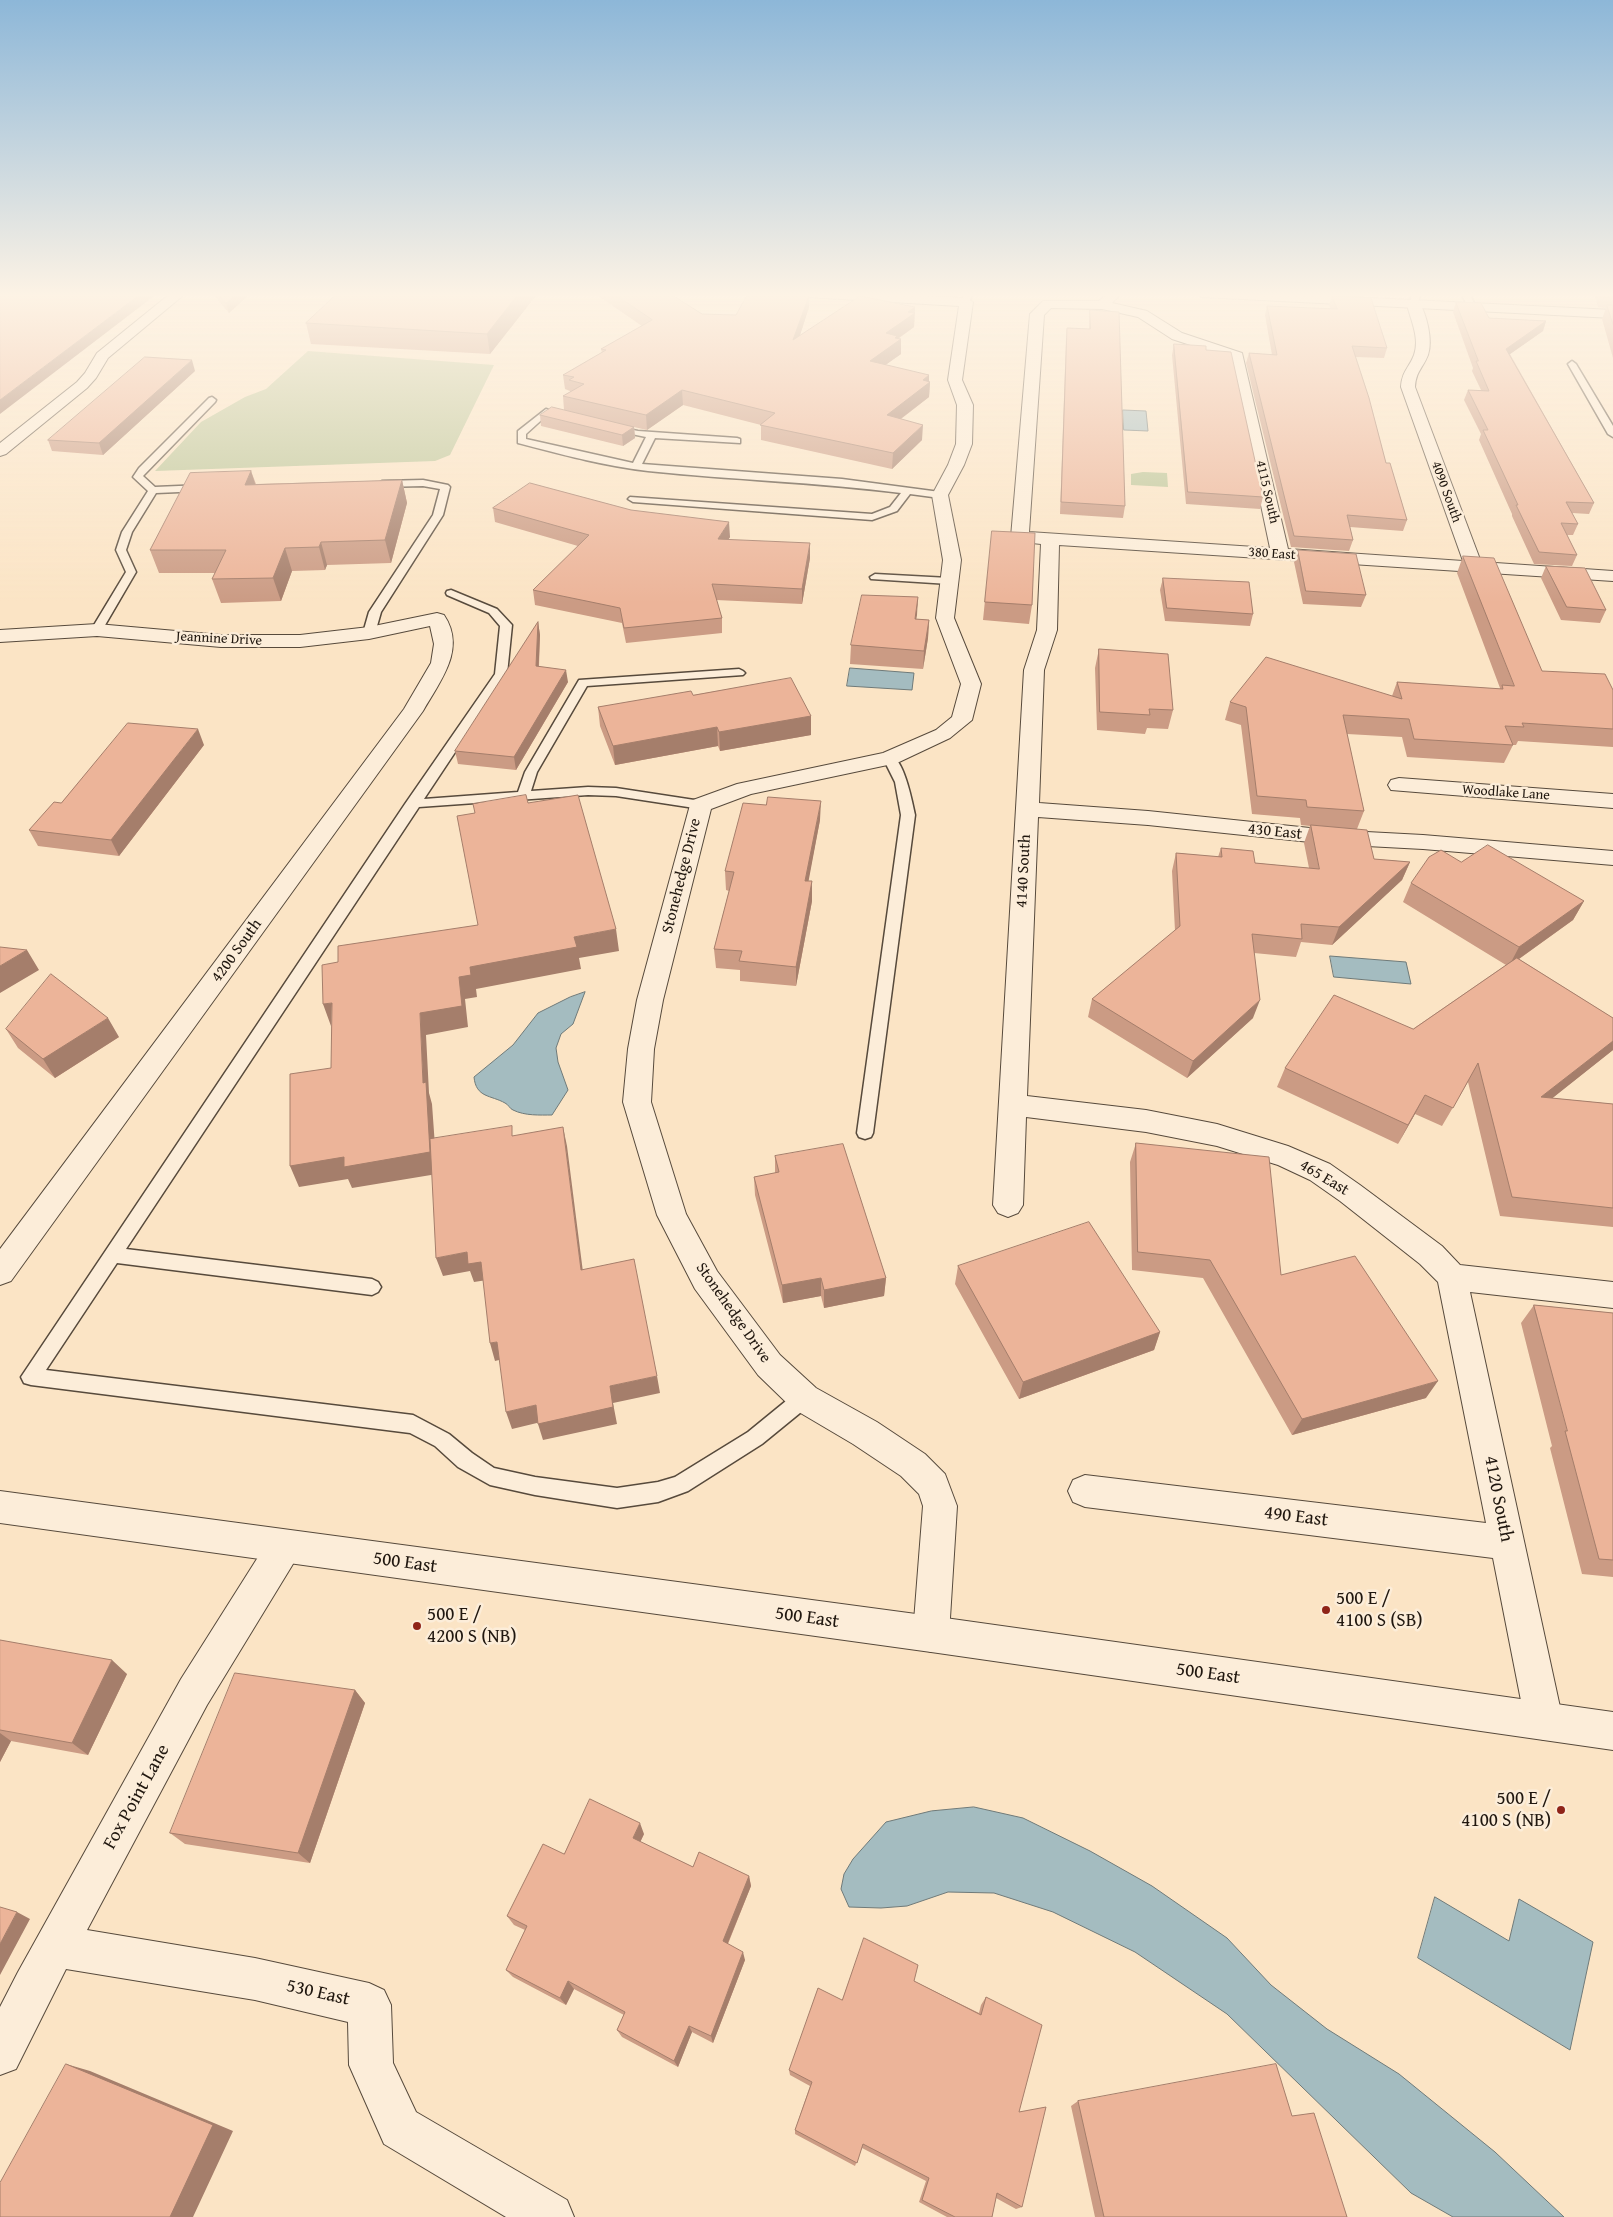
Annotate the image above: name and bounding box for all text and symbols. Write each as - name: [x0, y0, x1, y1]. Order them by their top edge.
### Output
- street label: 4115 South: [1252, 459, 1282, 525]
- street label: 4090 South: [1427, 459, 1465, 525]
- street label: 380 East: [1248, 544, 1296, 564]
- street label: Jeannine Drive: [176, 628, 262, 650]
- street label: Woodlake Lane: [1462, 782, 1550, 804]
- street label: Stonehedge Drive: [658, 816, 706, 936]
- street label: 430 East: [1247, 820, 1303, 844]
- street label: 4140 South: [1012, 834, 1036, 908]
- street label: 4200 South: [208, 916, 266, 986]
- street label: 465 East: [1296, 1156, 1352, 1200]
- street label: Stonehedge Drive: [691, 1259, 775, 1367]
- street label: 4120 South: [1478, 1454, 1518, 1544]
- street label: 490 East: [1263, 1502, 1329, 1532]
- street label: 500 East: [371, 1547, 439, 1579]
- place label: 500 E / 4100 S (SB): [1336, 1588, 1423, 1632]
- street label: 500 East: [773, 1602, 841, 1634]
- place label: 500 E / 4200 S (NB): [427, 1604, 517, 1648]
- marker: 500 E / 4100 S (SB): [1320, 1604, 1332, 1616]
- marker: 500 E / 4200 S (NB): [411, 1620, 423, 1632]
- street label: 500 East: [1174, 1658, 1242, 1690]
- street label: Fox Point Lane: [99, 1741, 175, 1853]
- place label: 500 E / 4100 S (NB): [1461, 1788, 1551, 1832]
- marker: 500 E / 4100 S (NB): [1555, 1804, 1567, 1816]
- street label: 530 East: [284, 1975, 352, 2011]

